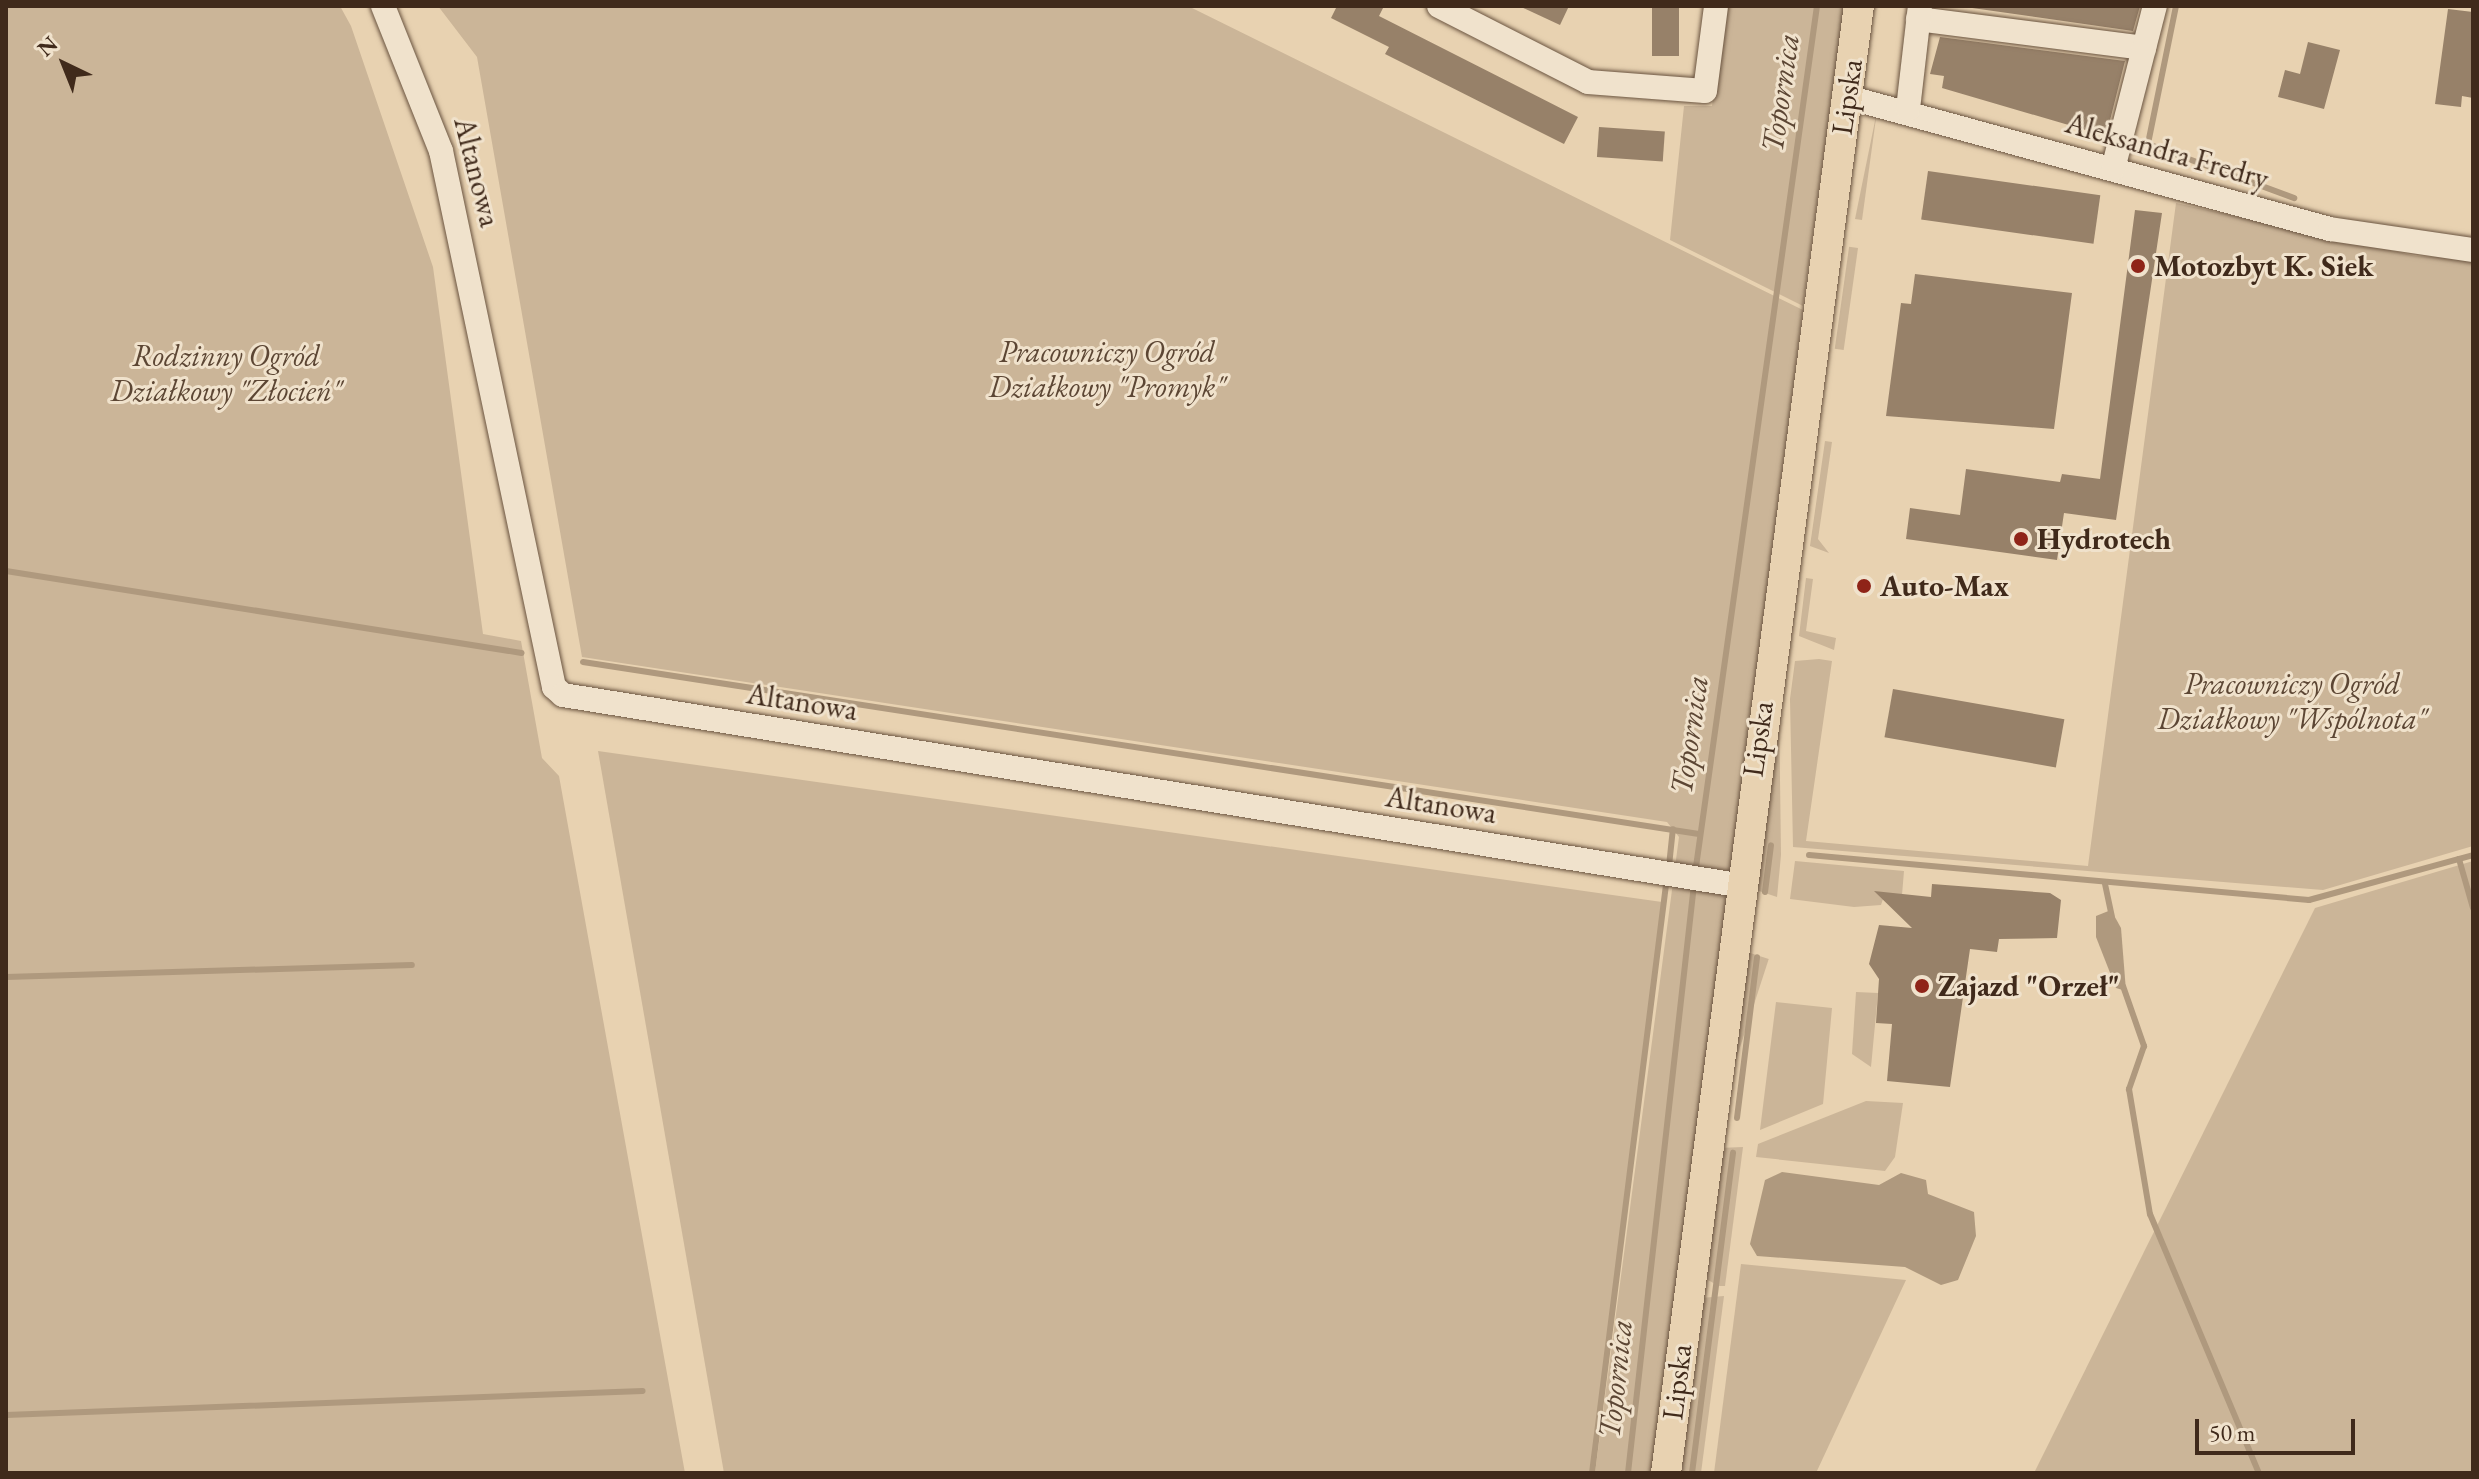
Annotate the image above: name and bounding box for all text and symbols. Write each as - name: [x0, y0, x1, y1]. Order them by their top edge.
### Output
- north arrow: [24, 24, 104, 104]
- text: N: [31, 29, 64, 63]
- water label: Topornica: [1753, 31, 1807, 155]
- street label: Lipska: [1824, 57, 1870, 137]
- street label: Aleksandra Fredry: [2061, 105, 2273, 197]
- street label: Altanowa: [446, 113, 508, 231]
- place label: Motozbyt K. Siek: [2154, 248, 2374, 284]
- marker: Motozbyt K. Siek: [2129, 257, 2147, 275]
- park label: Pracowniczy Ogród Działkowy "Promyk": [989, 334, 1225, 404]
- park label: Rodzinny Ogród Działkowy "Złocień": [110, 338, 342, 408]
- place label: Hydrotech: [2037, 521, 2171, 557]
- marker: Hydrotech: [2012, 530, 2030, 548]
- place label: Auto-Max: [1880, 568, 2009, 604]
- marker: Auto-Max: [1855, 577, 1873, 595]
- park label: Pracowniczy Ogród Działkowy "Wspólnota": [2157, 666, 2427, 736]
- water label: Topornica: [1662, 673, 1716, 797]
- street label: Altanowa: [744, 675, 860, 729]
- street label: Lipska: [1735, 699, 1781, 779]
- street label: Altanowa: [1383, 778, 1499, 832]
- place label: Zajazd "Orzeł": [1938, 968, 2120, 1004]
- marker: Zajazd "Orzeł": [1913, 977, 1931, 995]
- water label: Topornica: [1590, 1318, 1640, 1440]
- street label: Lipska: [1654, 1342, 1700, 1422]
- scale bar: [2199, 1403, 2359, 1453]
- text: 50 m: [2209, 1417, 2256, 1448]

